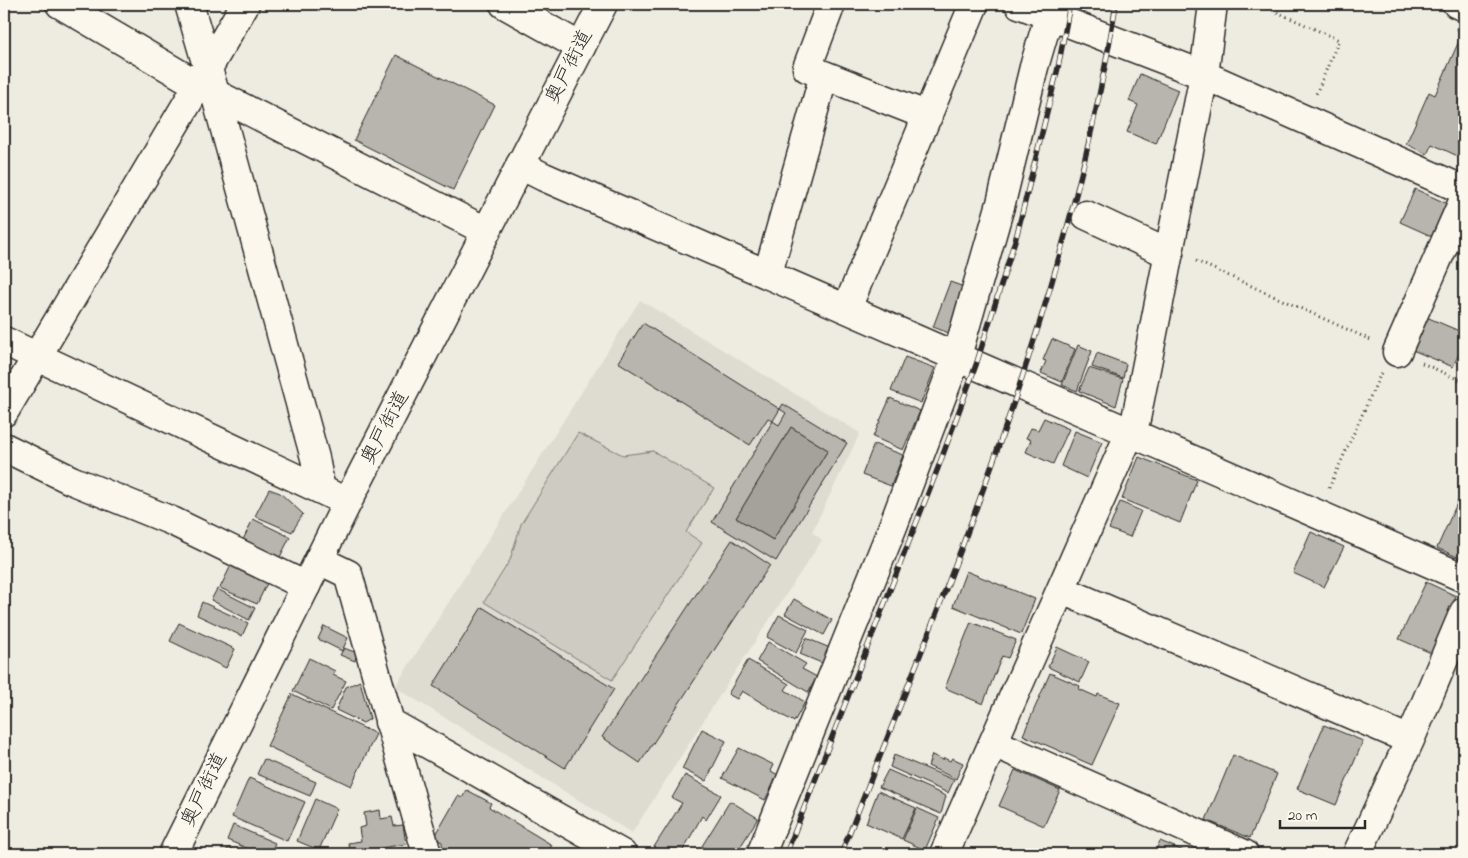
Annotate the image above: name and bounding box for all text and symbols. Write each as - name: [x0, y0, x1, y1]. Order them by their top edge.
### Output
- street label: 奥戸街道: [539, 25, 601, 109]
- street label: 奥戸街道: [354, 386, 418, 470]
- street label: 奥戸街道: [174, 748, 236, 832]
- scale bar: [1280, 798, 1366, 830]
- text: 20 m: [1288, 805, 1318, 827]

